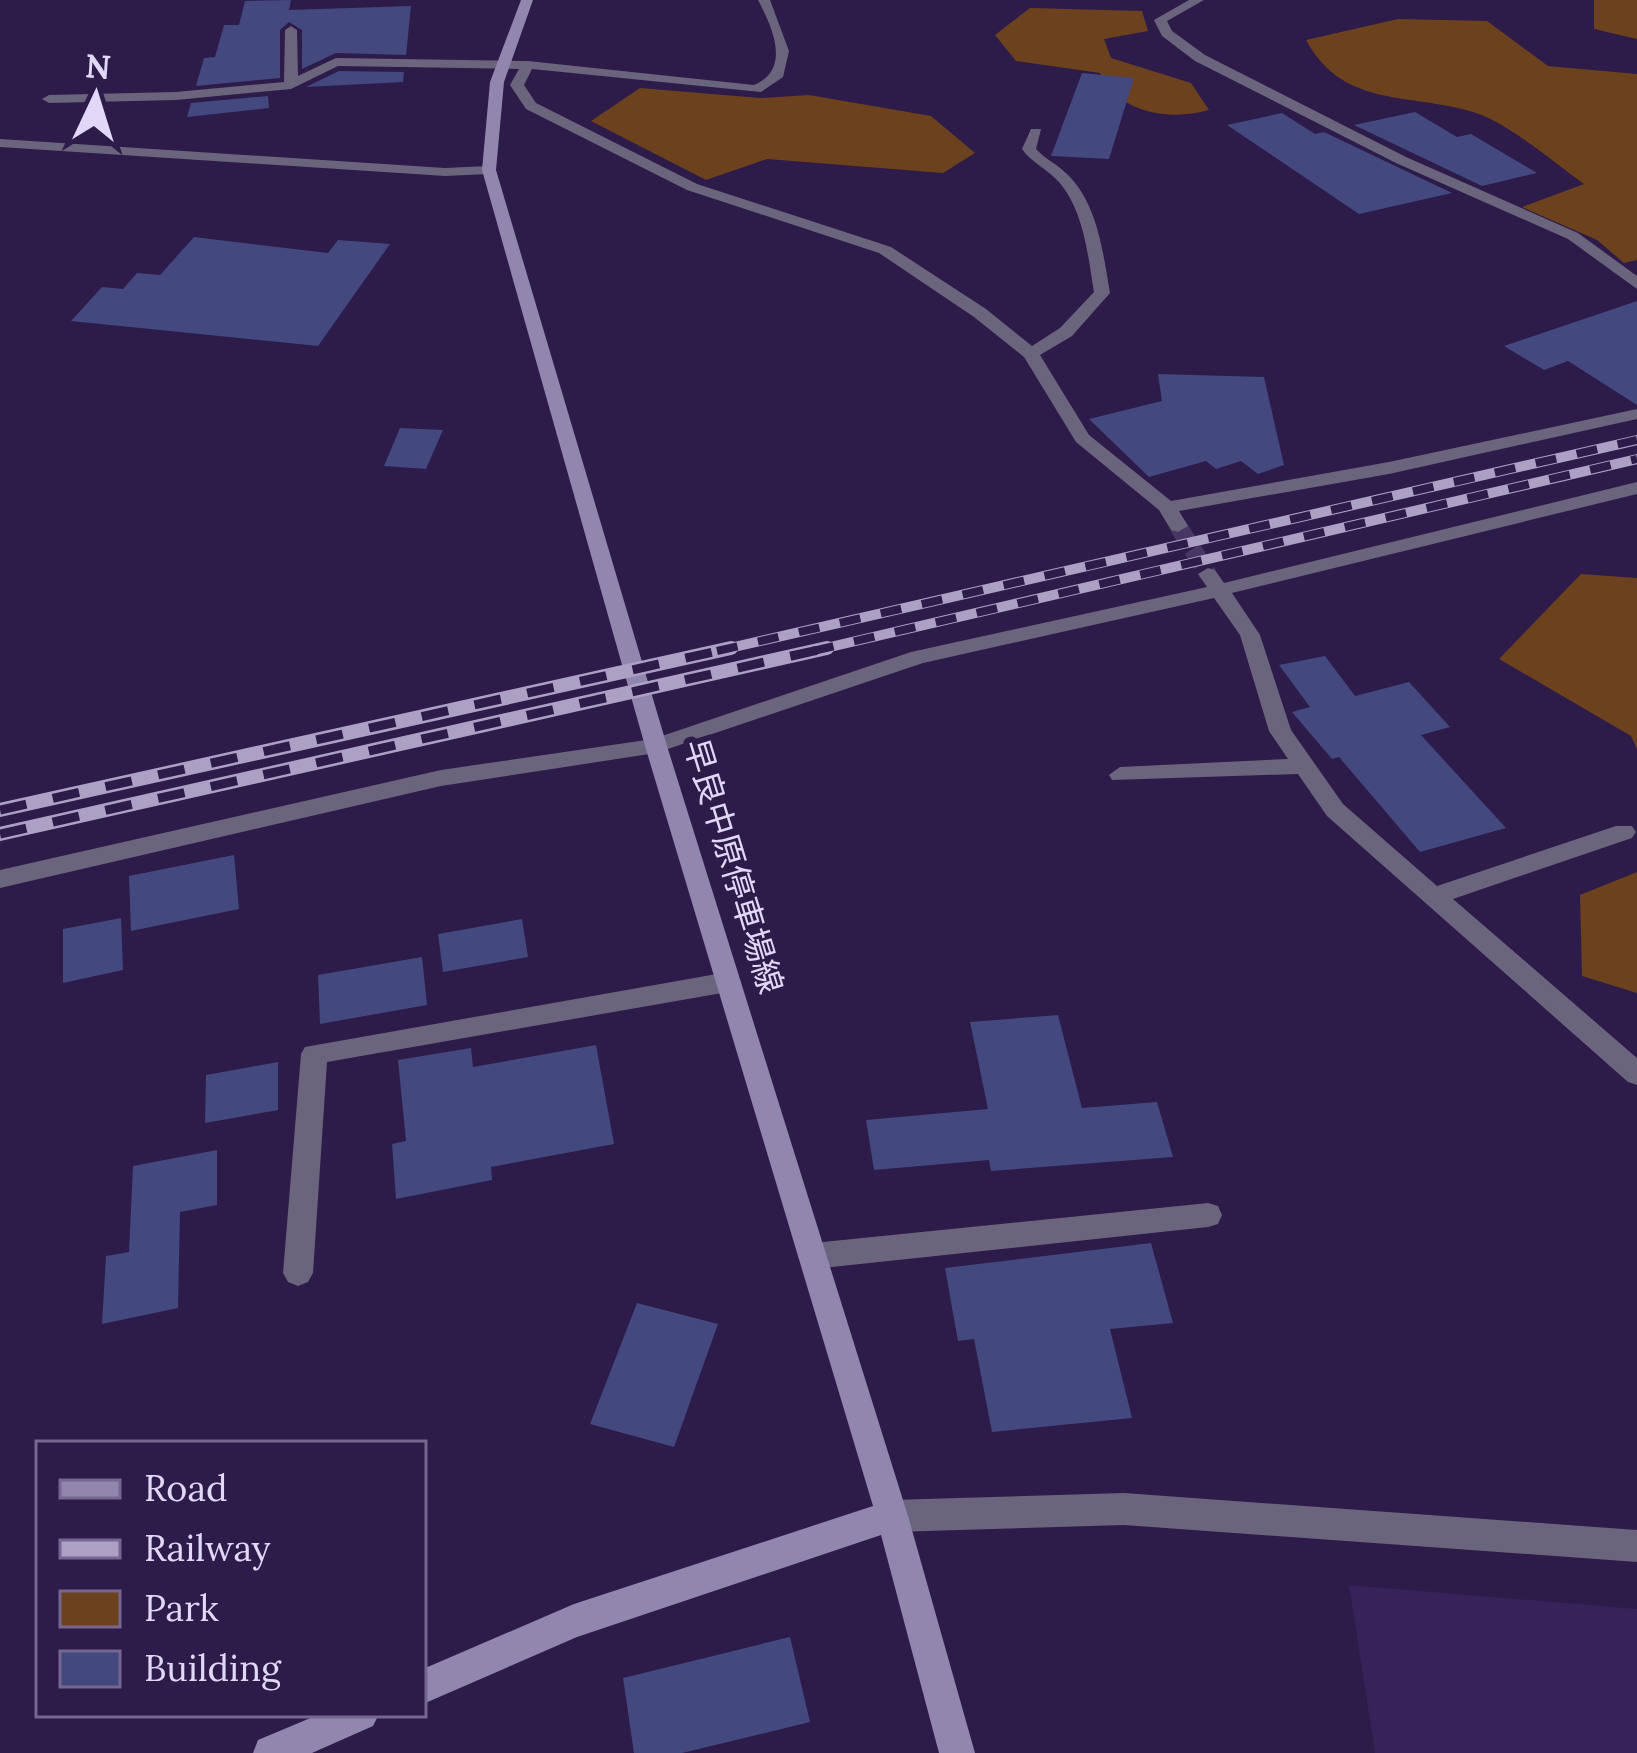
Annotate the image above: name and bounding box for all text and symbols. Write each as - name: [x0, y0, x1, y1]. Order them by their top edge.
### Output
- north arrow: [36, 36, 156, 156]
- text: N: [84, 44, 112, 88]
- street label: 早良中原停車場線: [675, 734, 793, 998]
- legend: [36, 1441, 426, 1717]
- text: Road: [144, 1465, 228, 1511]
- text: Railway: [144, 1525, 271, 1571]
- text: Park: [144, 1585, 220, 1631]
- text: Building: [144, 1645, 282, 1691]

